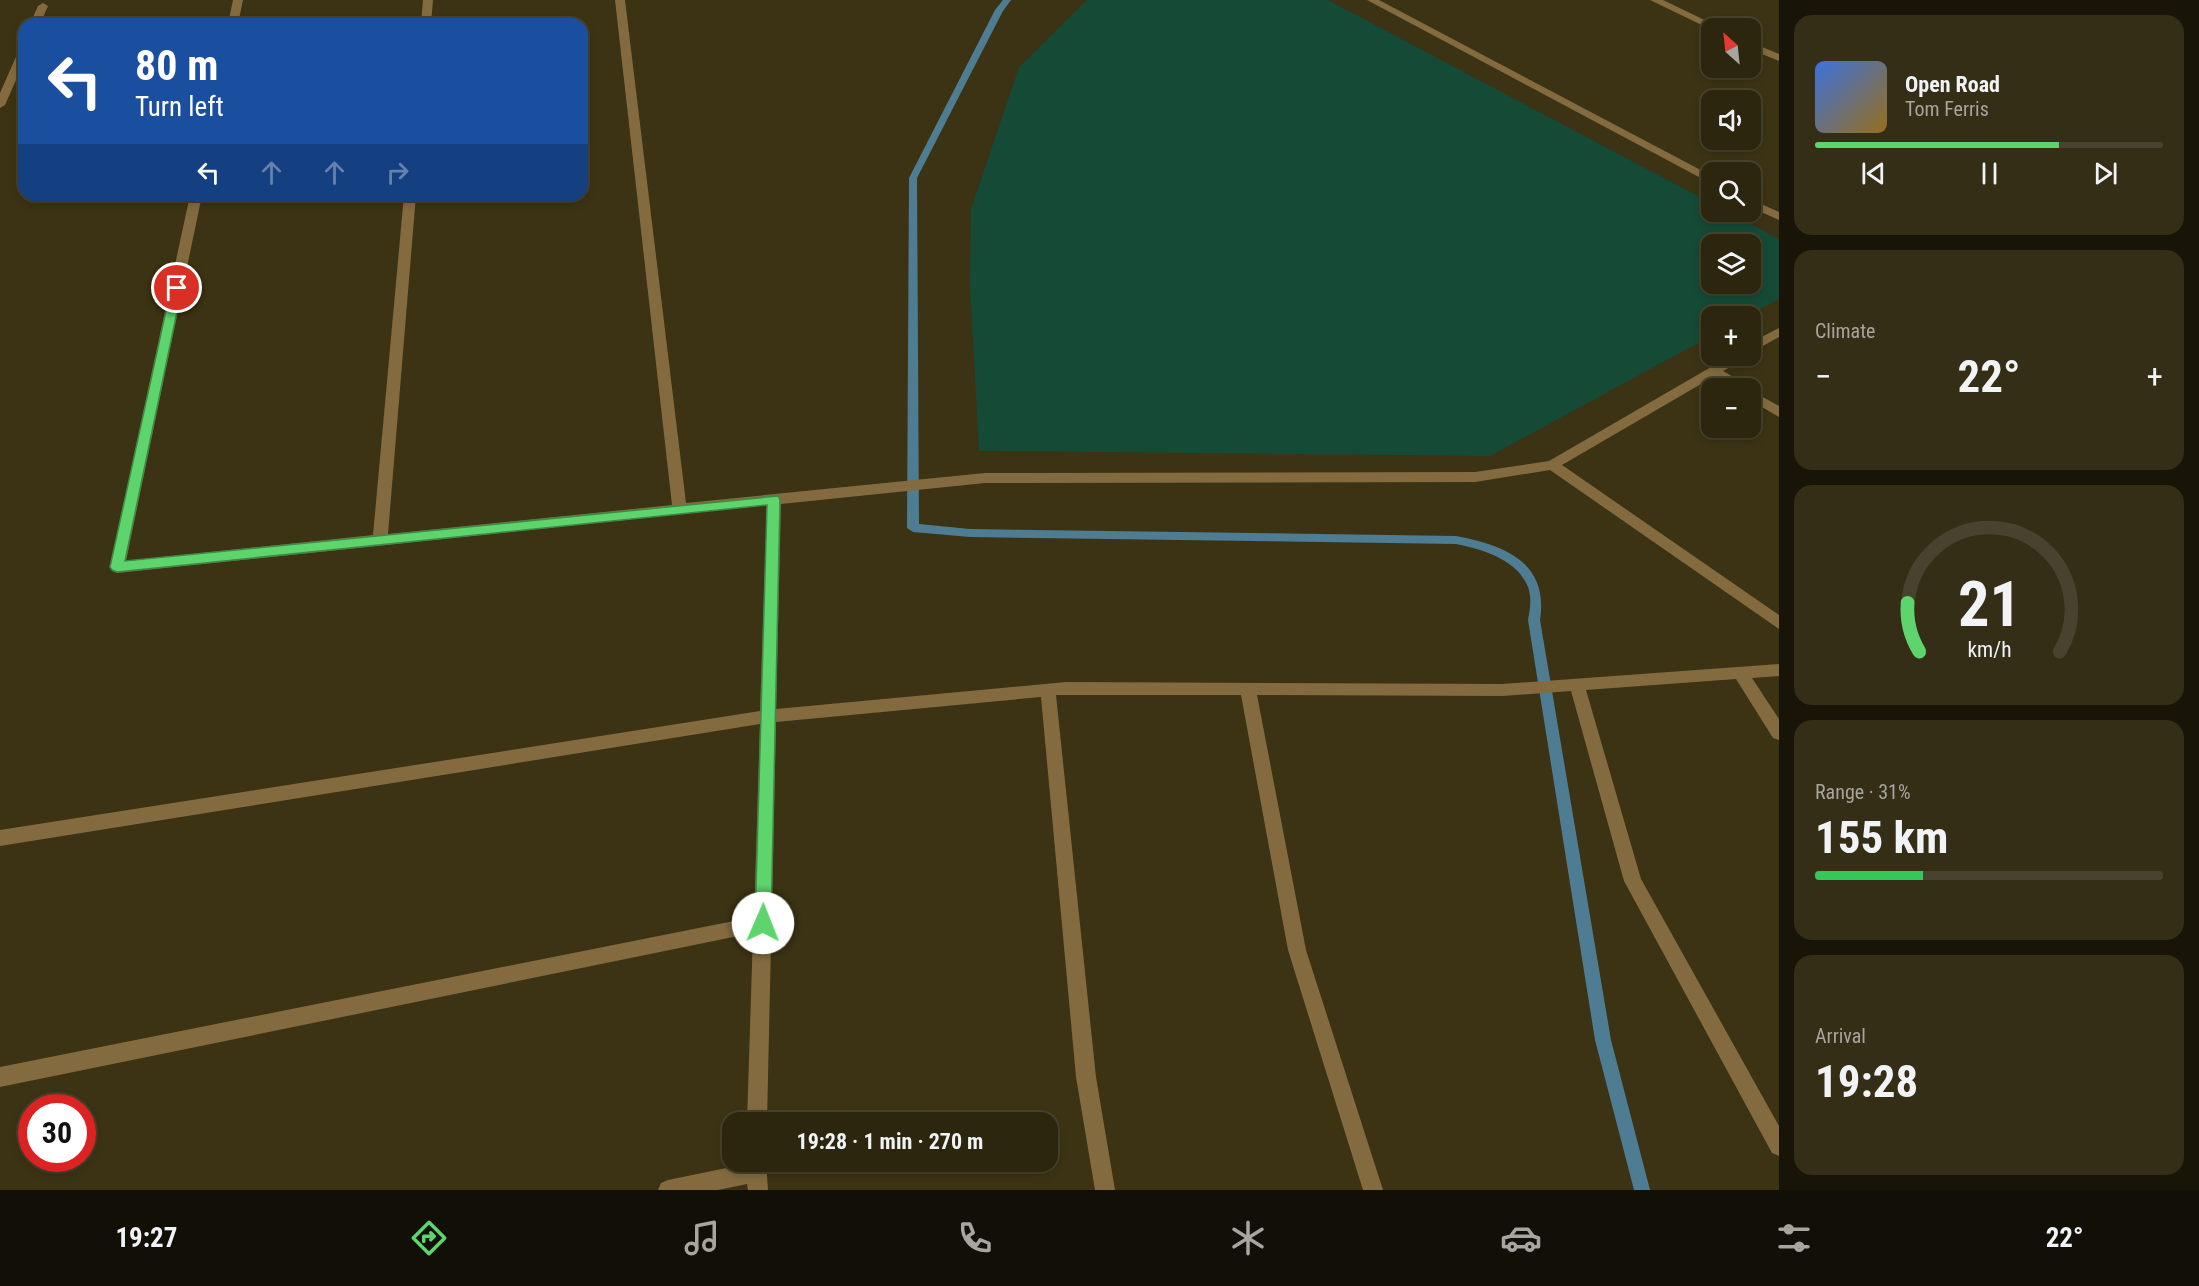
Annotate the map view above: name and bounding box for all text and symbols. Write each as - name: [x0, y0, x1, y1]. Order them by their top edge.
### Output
- north arrow: [1701, 18, 1761, 78]
- map controls: [1701, 18, 1761, 438]
- text: 80 m: [135, 41, 218, 90]
- icon: left: [36, 42, 114, 120]
- text: Open Road: [1905, 72, 2000, 97]
- button: sound: [1701, 90, 1761, 150]
- text: Turn left: [135, 91, 224, 123]
- text: Tom Ferris: [1905, 97, 1989, 121]
- icon: left: [192, 156, 225, 189]
- icon: ahead: [255, 156, 288, 189]
- icon: ahead: [318, 156, 351, 189]
- icon: right: [381, 156, 414, 189]
- icon: previous: [1857, 157, 1890, 190]
- icon: pause: [1973, 157, 2006, 190]
- icon: next: [2089, 157, 2122, 190]
- button: search: [1701, 162, 1761, 222]
- button: layers: [1701, 234, 1761, 294]
- pin: [151, 262, 202, 313]
- icon: arrive: [160, 271, 193, 304]
- button: +: [1701, 306, 1761, 366]
- text: Climate: [1815, 319, 1875, 343]
- text: 22°: [1958, 350, 2021, 403]
- text: −: [1815, 357, 1832, 396]
- text: +: [2147, 357, 2163, 396]
- button: −: [1701, 378, 1761, 438]
- text: 21: [1957, 568, 2021, 641]
- text: km/h: [1967, 637, 2011, 662]
- text: Range · 31%: [1815, 780, 1911, 804]
- text: 155 km: [1815, 811, 1948, 864]
- position arrow: [731, 891, 795, 955]
- text: Arrival: [1815, 1024, 1866, 1048]
- text: 19:28: [1815, 1055, 1918, 1108]
- speed limit sign: 30: [18, 1094, 96, 1172]
- text: 19:28 · 1 min · 270 m: [797, 1129, 983, 1154]
- icon: directions: [408, 1217, 450, 1259]
- icon: music: [681, 1217, 723, 1259]
- icon: phone: [954, 1217, 996, 1259]
- icon: climate: [1227, 1217, 1269, 1259]
- icon: car: [1500, 1217, 1542, 1259]
- icon: filters: [1773, 1217, 1815, 1259]
- text: 19:27: [115, 1222, 177, 1254]
- text: 22°: [2046, 1222, 2083, 1254]

